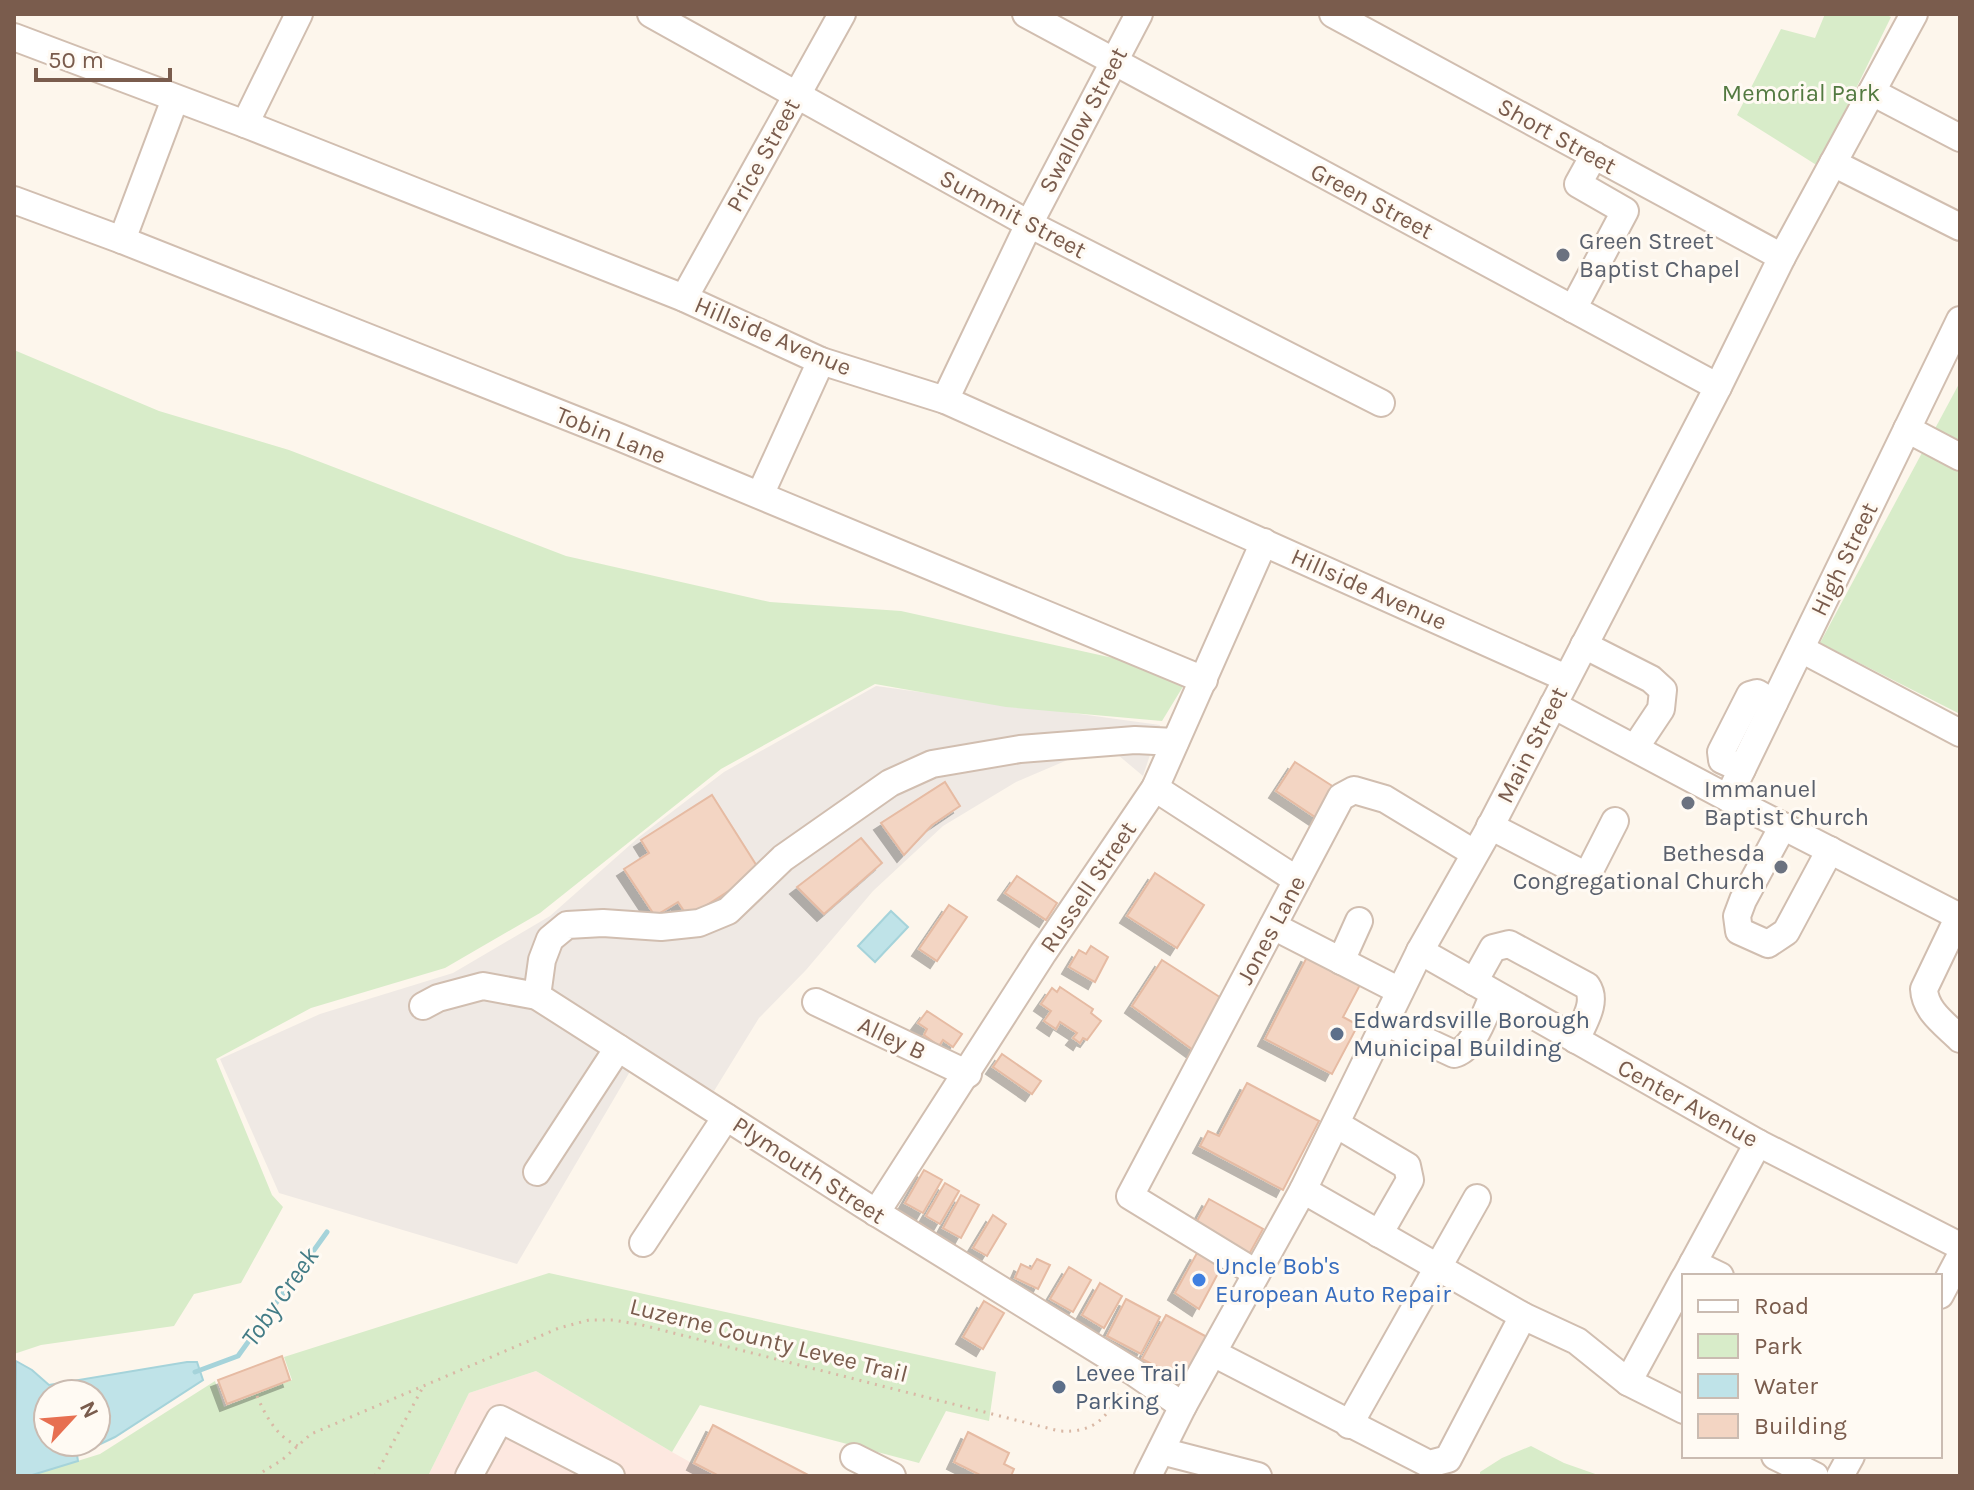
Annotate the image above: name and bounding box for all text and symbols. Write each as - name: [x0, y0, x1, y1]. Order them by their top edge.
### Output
- scale bar: [36, 32, 170, 82]
- street label: Swallow Street: [1033, 43, 1133, 197]
- text: 50 m: [48, 46, 104, 74]
- park label: Memorial Park: [1722, 79, 1880, 107]
- street label: Short Street: [1493, 92, 1621, 180]
- street label: Price Street: [720, 93, 806, 217]
- street label: Green Street: [1306, 157, 1438, 245]
- street label: Summit Street: [935, 164, 1091, 264]
- place label: Green Street Baptist Chapel: [1579, 227, 1740, 283]
- marker: Green Street Baptist Chapel: [1554, 246, 1572, 264]
- street label: Hillside Avenue: [690, 290, 856, 382]
- street label: Tobin Lane: [552, 400, 670, 470]
- street label: High Street: [1804, 498, 1884, 620]
- street label: Hillside Avenue: [1287, 542, 1451, 636]
- street label: Main Street: [1491, 682, 1573, 808]
- place label: Immanuel Baptist Church: [1704, 775, 1869, 831]
- marker: Immanuel Baptist Church: [1679, 794, 1697, 812]
- street label: Russell Street: [1034, 816, 1142, 958]
- place label: Bethesda Congregational Church: [1513, 839, 1765, 895]
- marker: Bethesda Congregational Church: [1772, 858, 1790, 876]
- street label: Jones Lane: [1231, 871, 1311, 989]
- place label: Edwardsville Borough Municipal Building: [1353, 1006, 1590, 1062]
- street label: Alley B: [854, 1010, 930, 1066]
- marker: Edwardsville Borough Municipal Building: [1328, 1025, 1346, 1043]
- street label: Center Avenue: [1613, 1053, 1763, 1153]
- street label: Plymouth Street: [727, 1110, 891, 1230]
- water label: Toby Creek: [235, 1241, 326, 1352]
- place label: Uncle Bob's European Auto Repair: [1215, 1252, 1451, 1308]
- marker: Uncle Bob's European Auto Repair: [1190, 1271, 1208, 1289]
- legend: [1682, 1274, 1942, 1458]
- street label: Luzerne County Levee Trail: [627, 1292, 911, 1388]
- text: Road: [1754, 1292, 1809, 1320]
- text: Park: [1754, 1332, 1803, 1360]
- place label: Levee Trail Parking: [1075, 1359, 1187, 1415]
- text: Water: [1754, 1372, 1818, 1400]
- north arrow: [32, 1378, 112, 1458]
- marker: Levee Trail Parking: [1050, 1378, 1068, 1396]
- text: N: [74, 1397, 104, 1422]
- text: Building: [1754, 1412, 1847, 1440]

